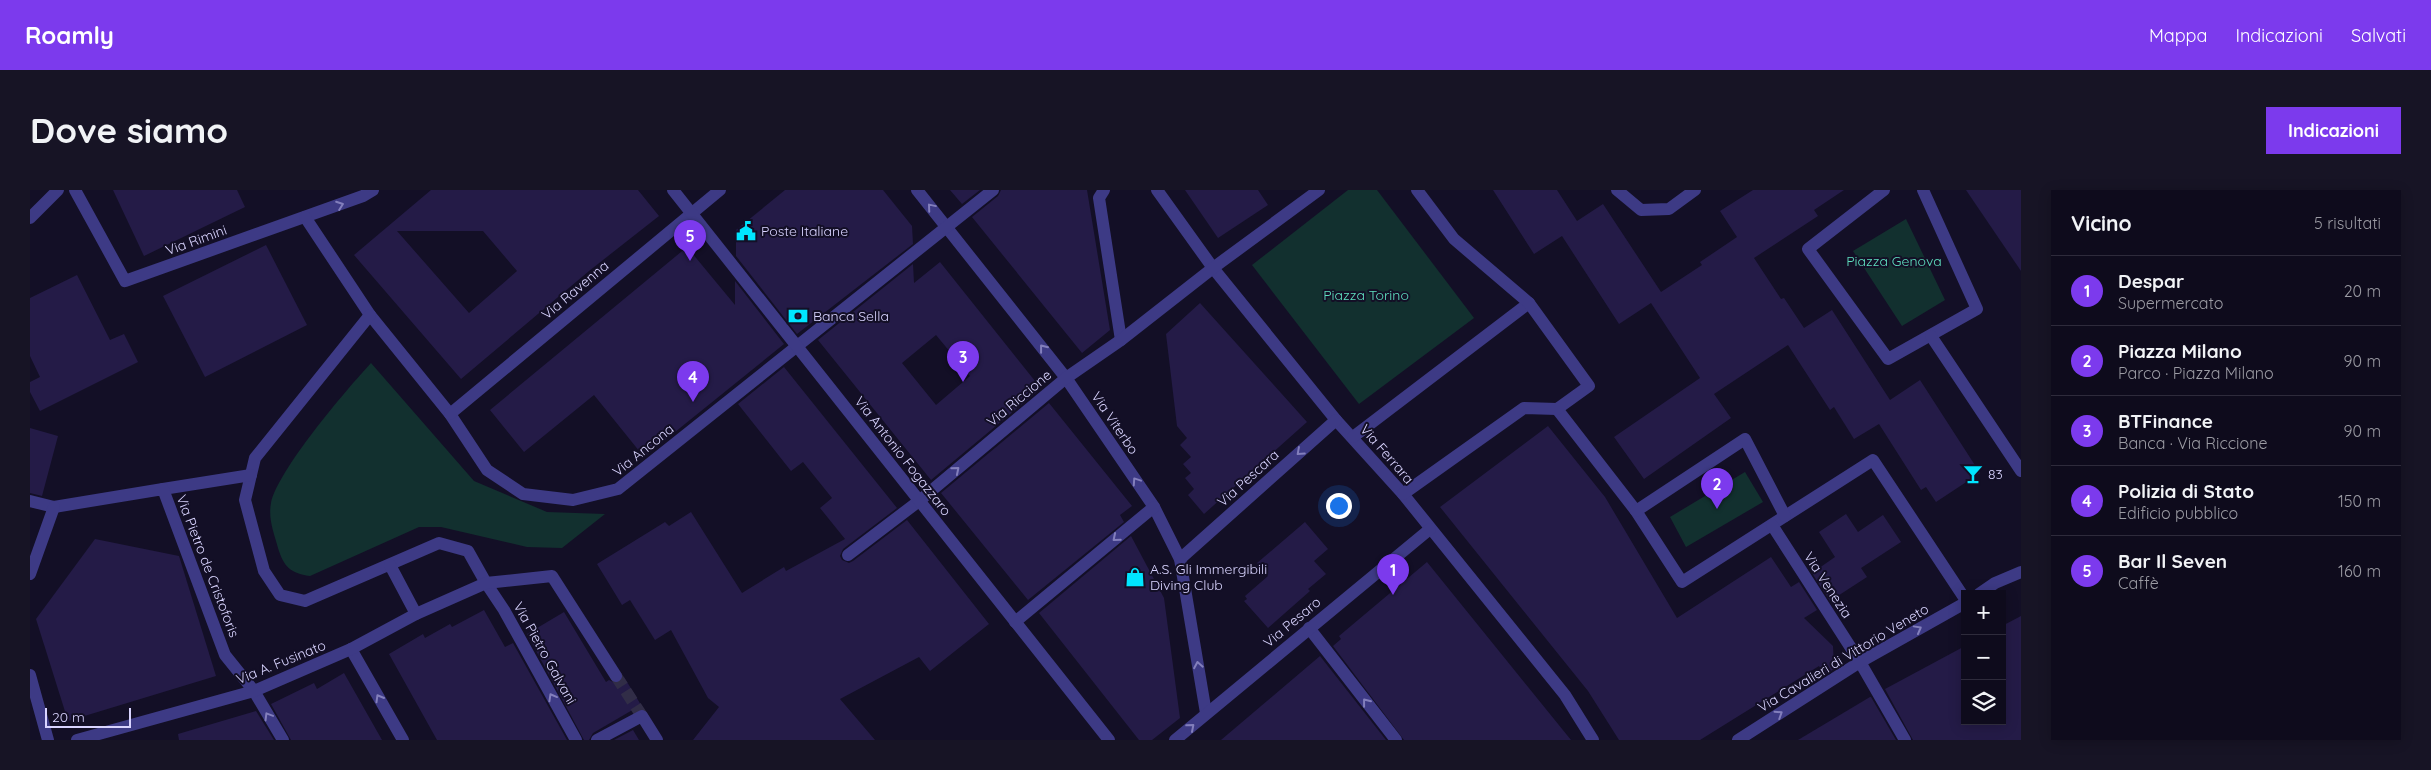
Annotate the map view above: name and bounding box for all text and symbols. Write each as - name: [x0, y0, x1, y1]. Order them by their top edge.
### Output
- text: Roamly: [25, 20, 114, 50]
- text: Mappa: [2149, 24, 2207, 47]
- text: Indicazioni: [2235, 24, 2323, 47]
- text: Salvati: [2351, 24, 2406, 47]
- button: Indicazioni: [2266, 107, 2401, 154]
- text: Dove siamo: [30, 108, 228, 152]
- one-way arrow: [335, 200, 343, 210]
- one-way arrow: [927, 203, 936, 212]
- text: Vicino: [2071, 210, 2132, 236]
- text: 5 risultati: [2314, 213, 2381, 233]
- pin: 5: [674, 220, 706, 261]
- public building icon: Poste Italiane: [735, 220, 757, 242]
- street label: Via Rimini: [163, 221, 229, 259]
- place label: Poste Italiane: [761, 222, 848, 240]
- park label: Piazza Genova: [1846, 252, 1942, 270]
- street label: Via Ravenna: [538, 257, 612, 323]
- text: Despar: [2118, 269, 2184, 293]
- text: 1: [2084, 281, 2090, 301]
- text: 20 m: [2344, 281, 2381, 301]
- park label: Piazza Torino: [1323, 286, 1409, 304]
- text: Supermercato: [2118, 293, 2223, 313]
- bank icon: Banca Sella: [787, 305, 809, 327]
- place label: Banca Sella: [813, 307, 889, 325]
- text: Piazza Milano: [2118, 339, 2242, 363]
- pin: 3: [947, 341, 979, 382]
- one-way arrow: [1040, 345, 1048, 354]
- text: 2: [2082, 351, 2092, 371]
- text: 90 m: [2344, 351, 2381, 371]
- pin: 4: [677, 361, 709, 402]
- text: Parco · Piazza Milano: [2118, 363, 2274, 383]
- street label: Via Riccione: [983, 366, 1055, 430]
- street label: Via Viterbo: [1087, 388, 1143, 458]
- street label: Via Antonio Fogazzaro: [851, 393, 955, 519]
- text: BTFinance: [2118, 409, 2213, 433]
- street label: Via Ancona: [609, 420, 677, 480]
- street label: Via Ferrara: [1356, 421, 1418, 487]
- text: 3: [2083, 421, 2091, 441]
- text: 90 m: [2344, 421, 2381, 441]
- text: Banca · Via Riccione: [2118, 433, 2267, 453]
- street label: Via Pescara: [1213, 446, 1283, 510]
- one-way arrow: [1296, 446, 1305, 455]
- bar icon: 83: [1962, 463, 1984, 485]
- place label: 83: [1988, 465, 2003, 483]
- one-way arrow: [950, 467, 959, 475]
- pin: 2: [1701, 468, 1733, 509]
- one-way arrow: [1133, 477, 1142, 486]
- text: Polizia di Stato: [2118, 479, 2254, 503]
- text: 4: [2082, 491, 2092, 511]
- text: 150 m: [2338, 491, 2381, 511]
- street label: Via Pietro de Cristoforis: [172, 492, 244, 640]
- your location: [1326, 493, 1352, 519]
- text: Edificio pubblico: [2118, 503, 2238, 523]
- one-way arrow: [1113, 533, 1122, 542]
- street label: Via Venezia: [1800, 548, 1856, 622]
- text: Bar Il Seven: [2118, 549, 2227, 573]
- pin: 1: [1377, 554, 1409, 595]
- place label: A.S. Gli Immergibili Diving Club: [1150, 560, 1267, 594]
- text: 5: [2082, 561, 2092, 581]
- text: 160 m: [2338, 561, 2381, 581]
- shop icon: A.S. Gli Immergibili Diving Club: [1124, 566, 1146, 588]
- text: Caffè: [2118, 573, 2159, 593]
- map controls: [1961, 590, 2006, 725]
- button: +: [1961, 590, 2006, 635]
- street label: Via Pesaro: [1260, 593, 1324, 651]
- street label: Via Pietro Galvani: [509, 599, 581, 707]
- street label: Via Cavalieri di Vittorio Veneto: [1754, 600, 1932, 716]
- one-way arrow: [1912, 625, 1921, 635]
- button: −: [1961, 635, 2006, 680]
- street label: Via A. Fusinato: [234, 636, 328, 688]
- one-way arrow: [1193, 661, 1203, 669]
- button: layers: [1961, 680, 2006, 725]
- one-way arrow: [375, 694, 385, 703]
- one-way arrow: [549, 694, 559, 703]
- one-way arrow: [1363, 698, 1372, 707]
- scale bar: [45, 705, 131, 728]
- text: 20 m: [52, 708, 85, 726]
- one-way arrow: [1774, 710, 1783, 720]
- one-way arrow: [265, 712, 275, 721]
- one-way arrow: [1185, 723, 1194, 732]

